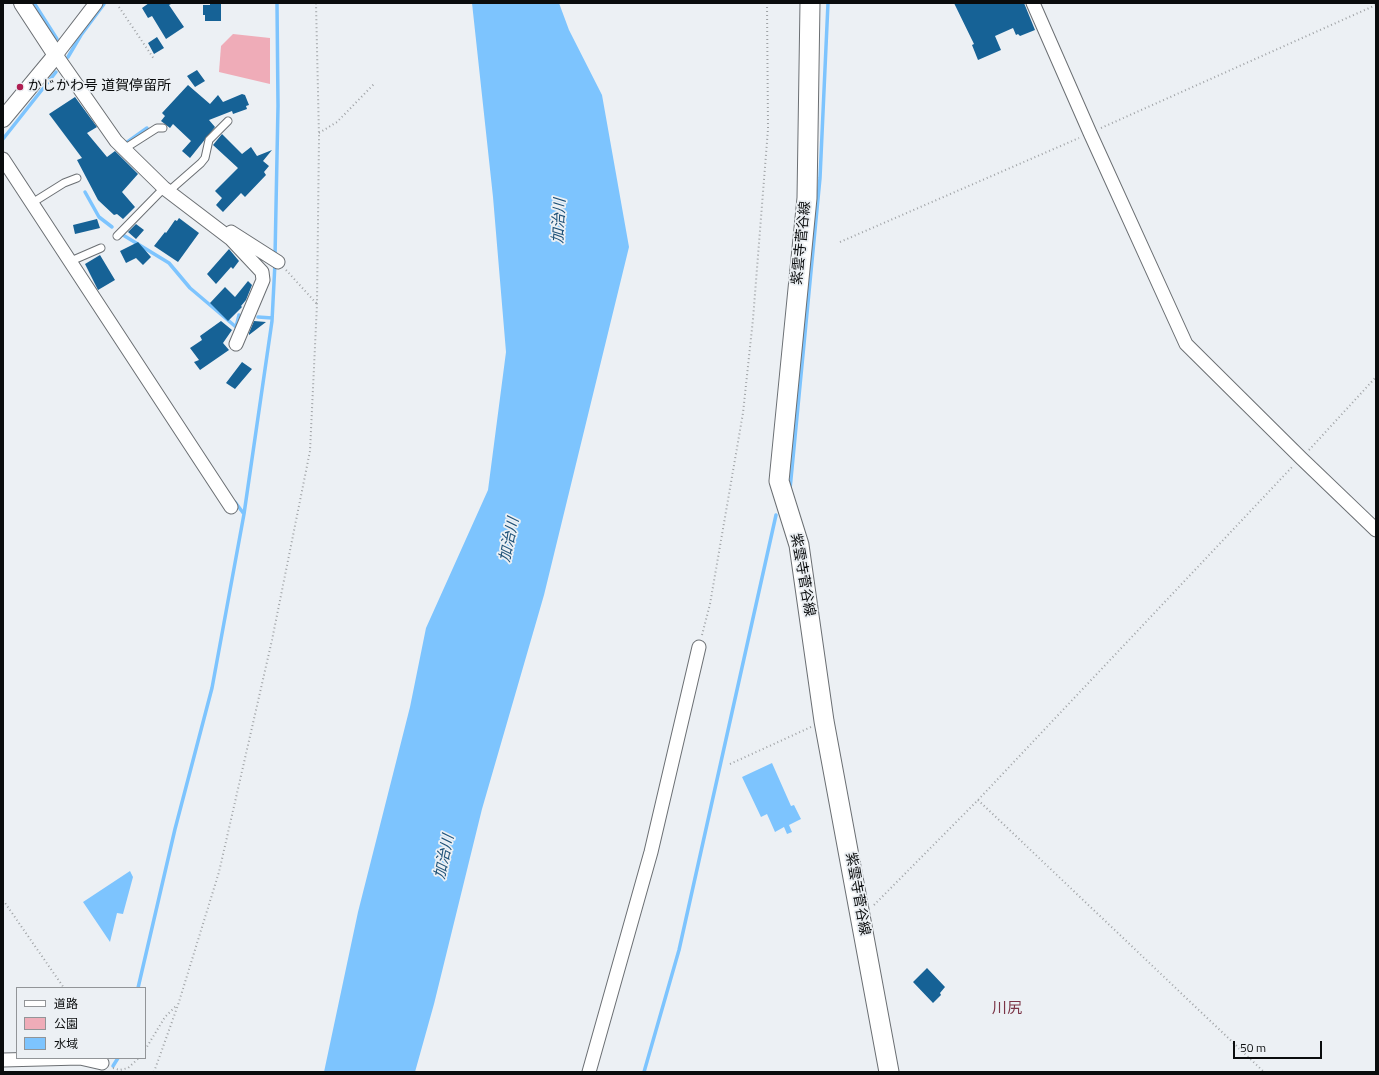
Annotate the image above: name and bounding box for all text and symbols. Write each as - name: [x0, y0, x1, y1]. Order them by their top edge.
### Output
- place label: かじかわ号 道賀停留所: [28, 79, 171, 95]
- marker: かじかわ号 道賀停留所: [15, 82, 25, 92]
- water label: 加治川: [550, 198, 570, 244]
- street label: 紫雲寺菅谷線: [789, 200, 815, 286]
- water label: 加治川: [497, 516, 523, 564]
- street label: 紫雲寺菅谷線: [786, 532, 818, 618]
- water label: 加治川: [432, 833, 458, 881]
- street label: 紫雲寺菅谷線: [841, 851, 873, 937]
- legend: [16, 987, 146, 1059]
- text: 道路: [54, 994, 78, 1013]
- district label: 川尻: [992, 1000, 1022, 1018]
- text: 公園: [54, 1014, 78, 1033]
- scale bar: [1235, 1033, 1324, 1059]
- text: 水域: [54, 1034, 78, 1053]
- text: 50 m: [1240, 1038, 1266, 1057]

